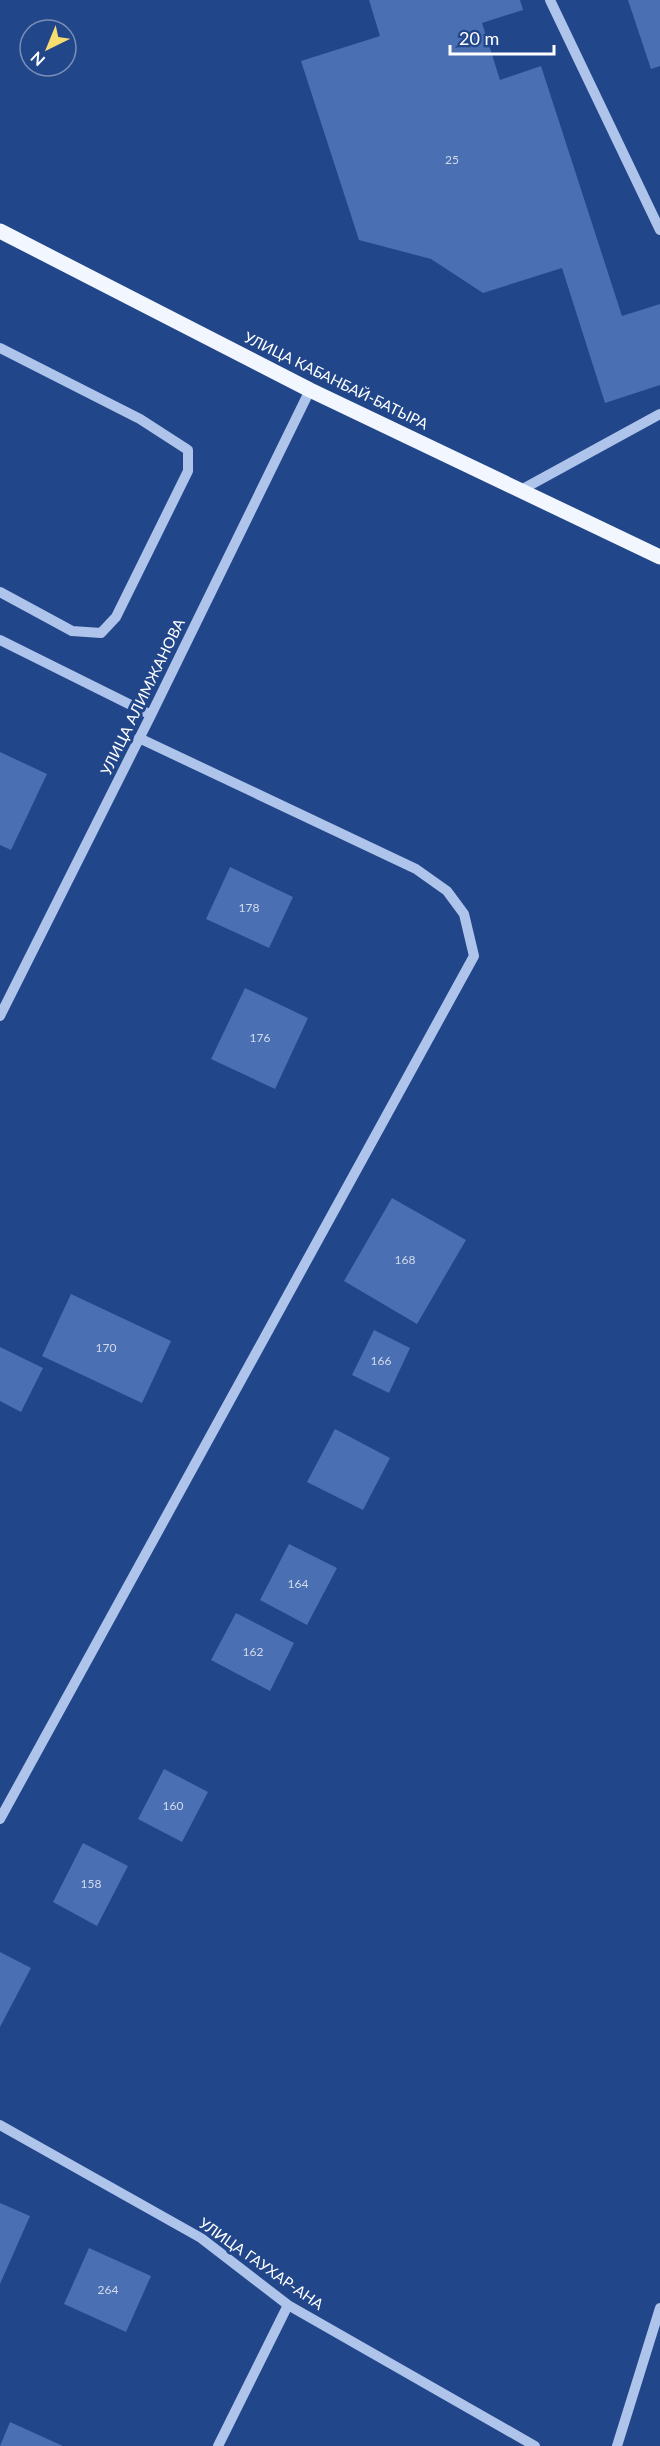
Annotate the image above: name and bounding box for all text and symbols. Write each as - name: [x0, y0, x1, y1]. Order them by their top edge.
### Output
- north arrow: [18, 18, 78, 78]
- scale bar: [450, 18, 554, 56]
- text: 20 m: [459, 27, 499, 49]
- text: N: [26, 48, 48, 70]
- house number: 25: [445, 152, 459, 167]
- street label: УЛИЦА КАБАНБАЙ-БАТЫРА: [241, 328, 432, 433]
- street label: УЛИЦА АЛИМЖАНОВА: [96, 615, 188, 778]
- house number: 178: [239, 900, 259, 915]
- house number: 176: [250, 1030, 270, 1045]
- house number: 168: [395, 1252, 415, 1267]
- house number: 170: [96, 1340, 116, 1355]
- house number: 166: [371, 1353, 391, 1368]
- house number: 164: [288, 1576, 308, 1591]
- house number: 162: [243, 1644, 263, 1659]
- house number: 160: [163, 1798, 183, 1813]
- house number: 158: [81, 1876, 101, 1891]
- street label: УЛИЦА ГАУХАР-АНА: [196, 2213, 328, 2314]
- house number: 264: [98, 2282, 118, 2297]

